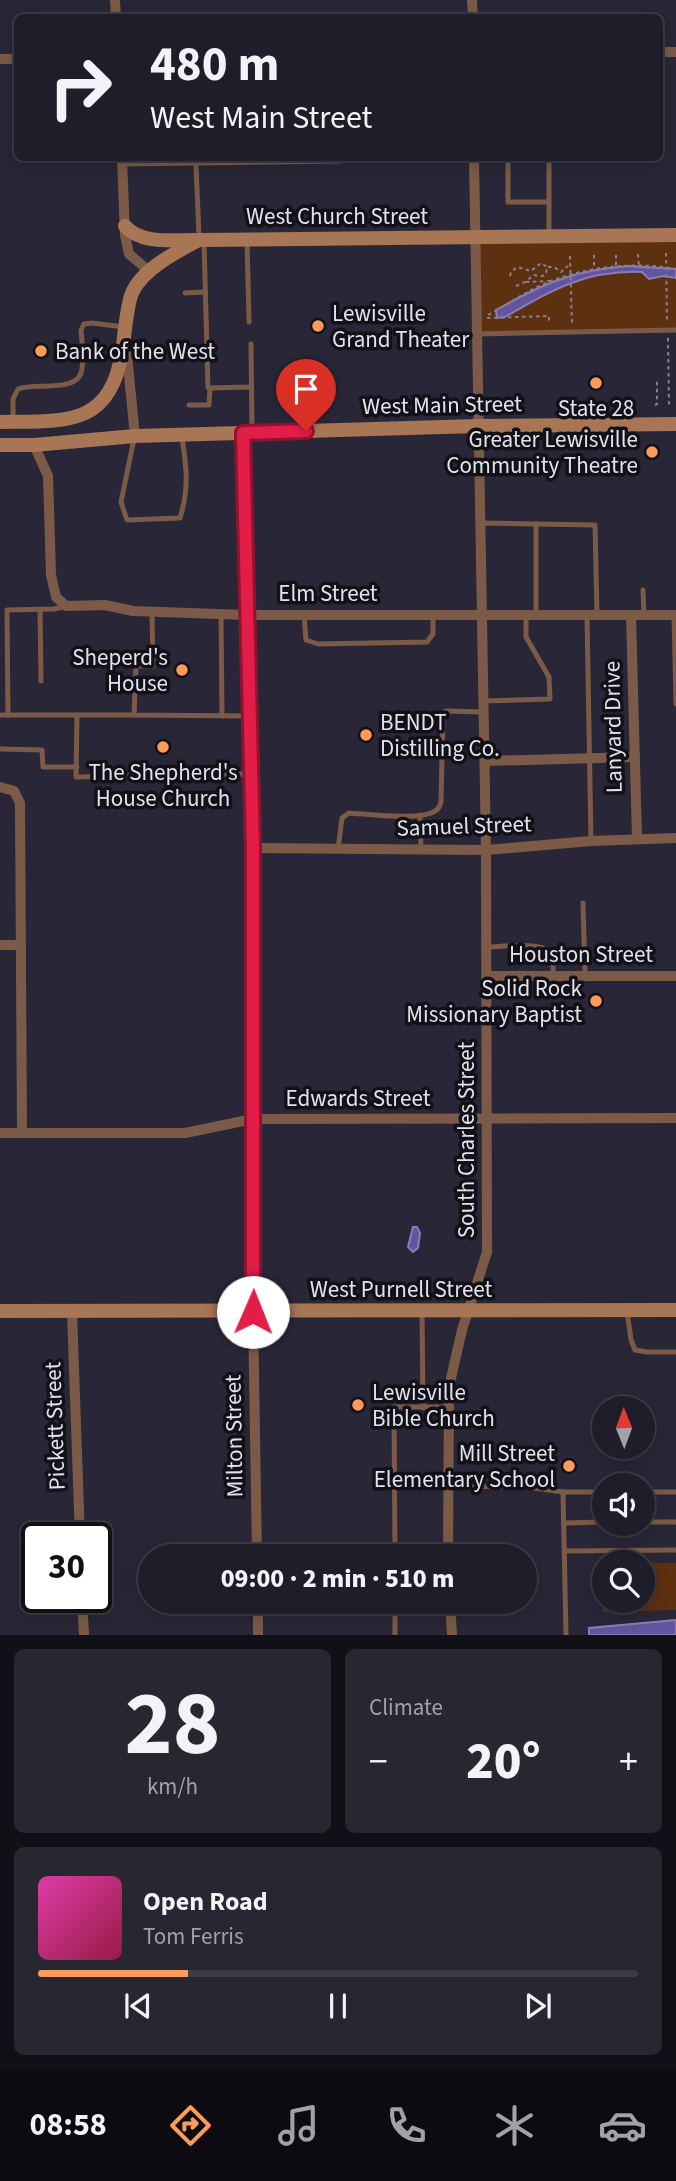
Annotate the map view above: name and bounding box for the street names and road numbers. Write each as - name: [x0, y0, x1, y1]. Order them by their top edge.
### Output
- street label: West Church Street: [246, 200, 428, 233]
- street label: West Main Street: [362, 387, 522, 423]
- street label: Elm Street: [278, 577, 378, 610]
- street label: Lanyard Drive: [595, 661, 631, 793]
- street label: Samuel Street: [396, 807, 532, 845]
- street label: Houston Street: [509, 938, 653, 971]
- street label: South Charles Street: [450, 1042, 483, 1238]
- street label: Edwards Street: [286, 1082, 431, 1115]
- street label: West Purnell Street: [310, 1273, 492, 1306]
- street label: Pickett Street: [36, 1361, 74, 1491]
- street label: Milton Street: [216, 1374, 252, 1498]

